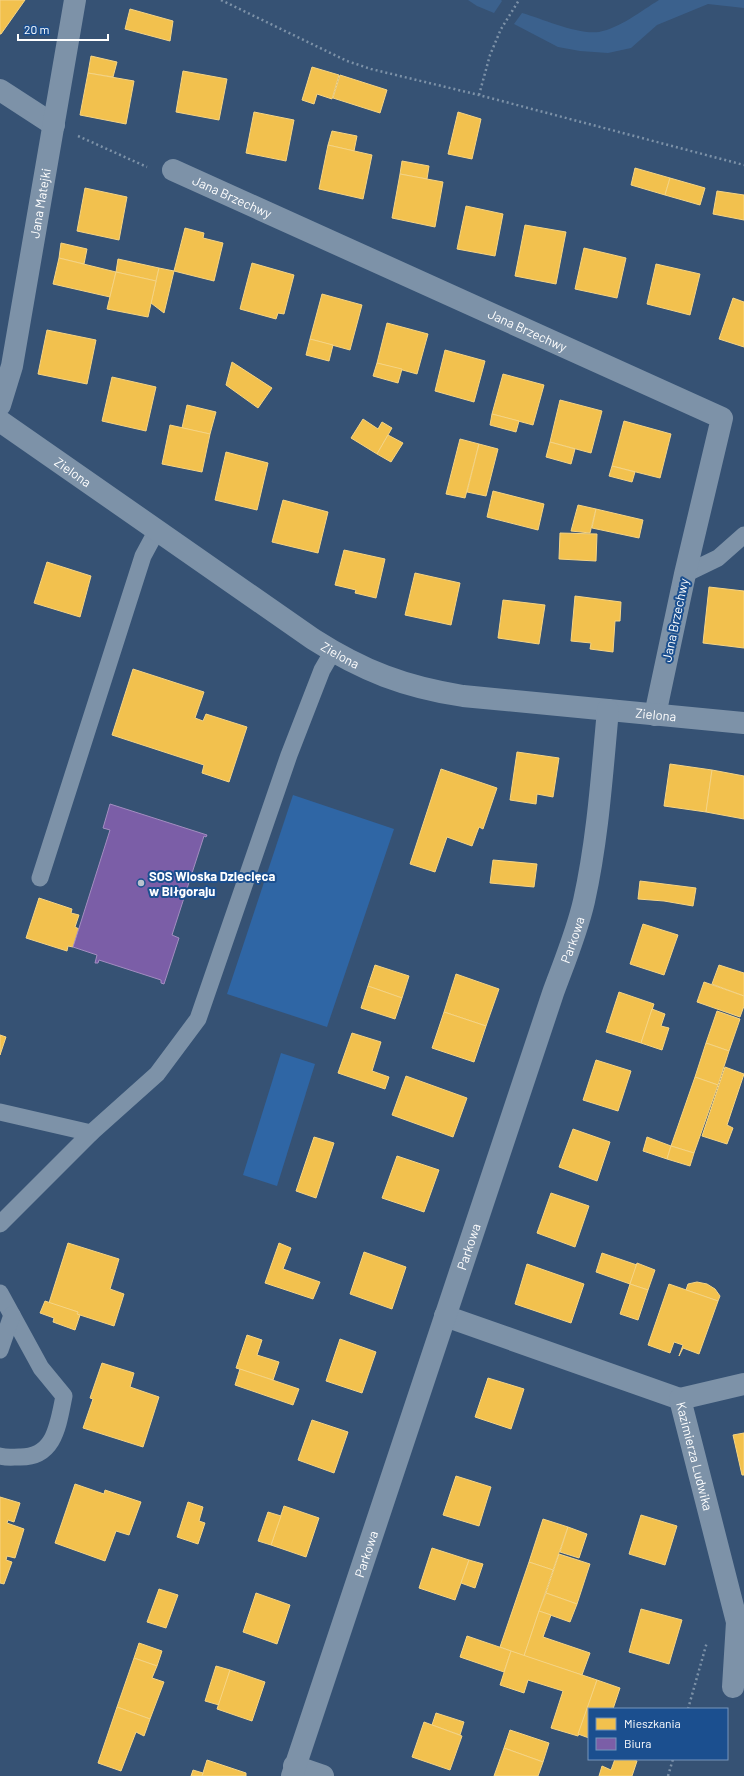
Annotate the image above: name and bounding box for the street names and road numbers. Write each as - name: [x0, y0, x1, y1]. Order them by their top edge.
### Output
- street label: Jana Matejki: [26, 167, 54, 239]
- street label: Jana Brzechwy: [190, 172, 274, 222]
- street label: Jana Brzechwy: [485, 305, 570, 355]
- street label: Zielona: [52, 454, 94, 490]
- street label: Jana Brzechwy: [658, 577, 692, 663]
- street label: Zielona: [318, 638, 362, 672]
- street label: Zielona: [635, 705, 677, 724]
- street label: Parkowa: [557, 915, 588, 965]
- street label: Parkowa: [453, 1221, 484, 1272]
- street label: Kazimierza Ludwika: [673, 1400, 716, 1512]
- street label: Parkowa: [351, 1529, 381, 1579]

